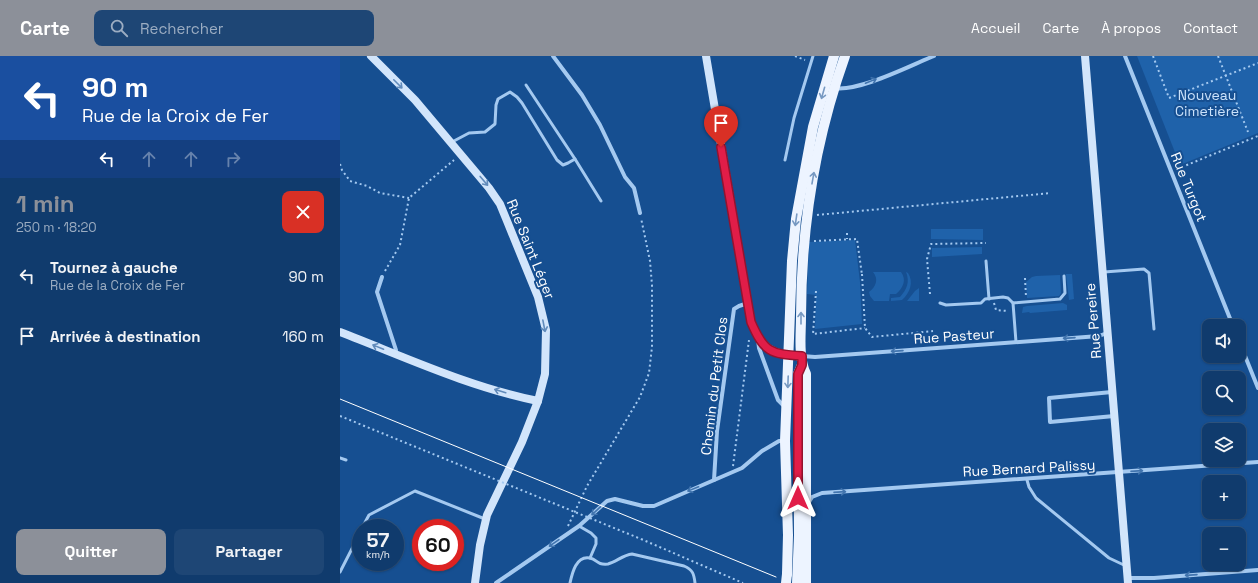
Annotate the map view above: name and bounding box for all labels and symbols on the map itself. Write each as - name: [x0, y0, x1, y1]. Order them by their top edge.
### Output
- one-way arrow: [865, 77, 877, 85]
- one-way arrow: [393, 79, 403, 89]
- park label: Nouveau Cimetière: [1175, 86, 1239, 120]
- one-way arrow: [819, 87, 826, 100]
- pin: [704, 106, 738, 147]
- street label: Rue Turgot: [1167, 150, 1211, 224]
- one-way arrow: [809, 172, 817, 185]
- one-way arrow: [479, 176, 488, 187]
- street label: Rue Saint Léger: [503, 196, 559, 302]
- one-way arrow: [792, 214, 800, 227]
- street label: Rue Pereire: [1081, 282, 1105, 360]
- one-way arrow: [797, 312, 805, 325]
- street label: Chemin du Petit Clos: [697, 316, 731, 456]
- one-way arrow: [541, 319, 549, 332]
- street label: Rue Pasteur: [913, 324, 995, 348]
- one-way arrow: [1063, 335, 1076, 342]
- one-way arrow: [372, 342, 384, 350]
- one-way arrow: [891, 348, 904, 355]
- one-way arrow: [784, 375, 792, 388]
- one-way arrow: [494, 387, 507, 394]
- street label: Rue Bernard Palissy: [962, 456, 1096, 480]
- one-way arrow: [1131, 468, 1144, 475]
- position arrow: [777, 477, 819, 519]
- one-way arrow: [688, 485, 700, 493]
- one-way arrow: [833, 488, 846, 496]
- one-way arrow: [591, 506, 602, 515]
- speed limit sign: 60: [412, 519, 464, 571]
- one-way arrow: [549, 539, 560, 547]
- one-way arrow: [1185, 571, 1198, 578]

